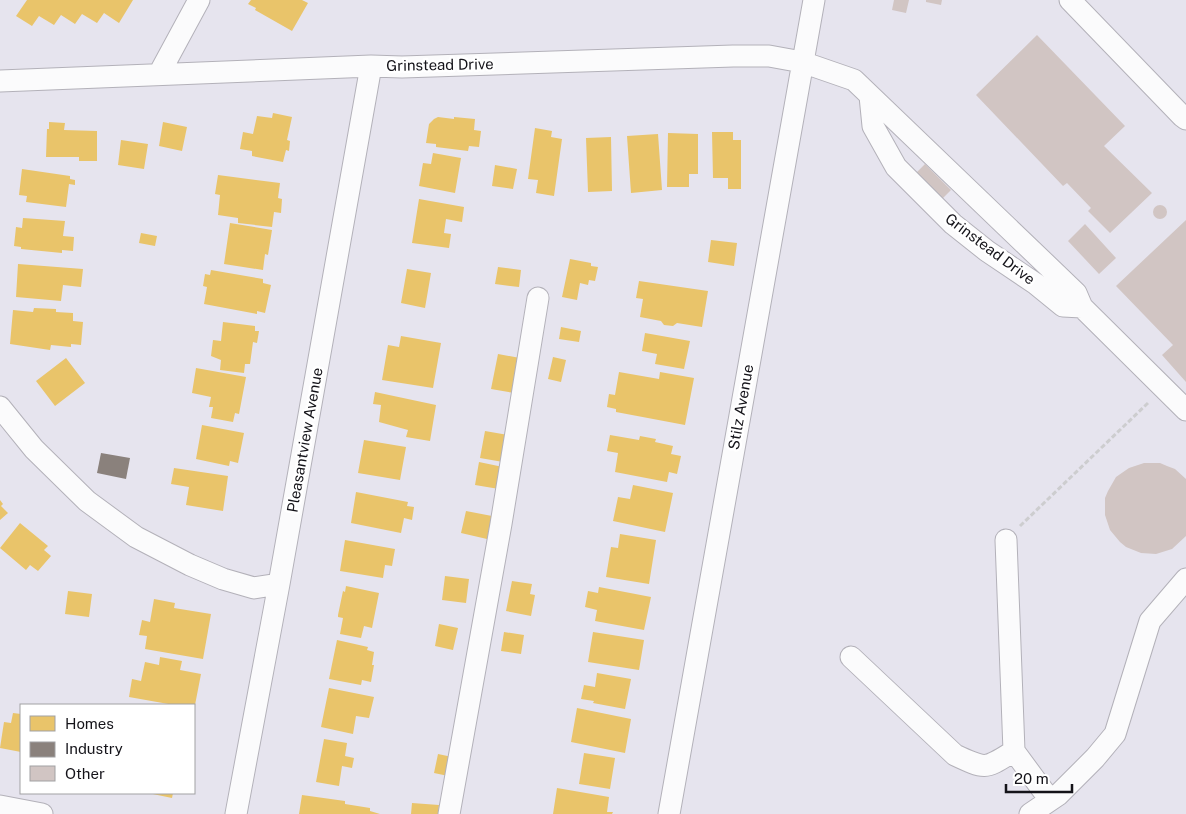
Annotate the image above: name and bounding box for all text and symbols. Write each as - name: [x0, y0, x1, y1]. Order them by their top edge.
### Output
- street label: Grinstead Drive: [386, 55, 494, 74]
- street label: Grinstead Drive: [942, 209, 1038, 288]
- street label: Stilz Avenue: [725, 363, 756, 451]
- street label: Pleasantview Avenue: [283, 366, 326, 514]
- legend: [20, 704, 195, 794]
- text: Homes: [65, 715, 114, 732]
- text: Industry: [65, 740, 123, 757]
- scale bar: [1006, 762, 1072, 794]
- text: Other: [65, 765, 105, 782]
- text: 20 m: [1014, 770, 1049, 787]

